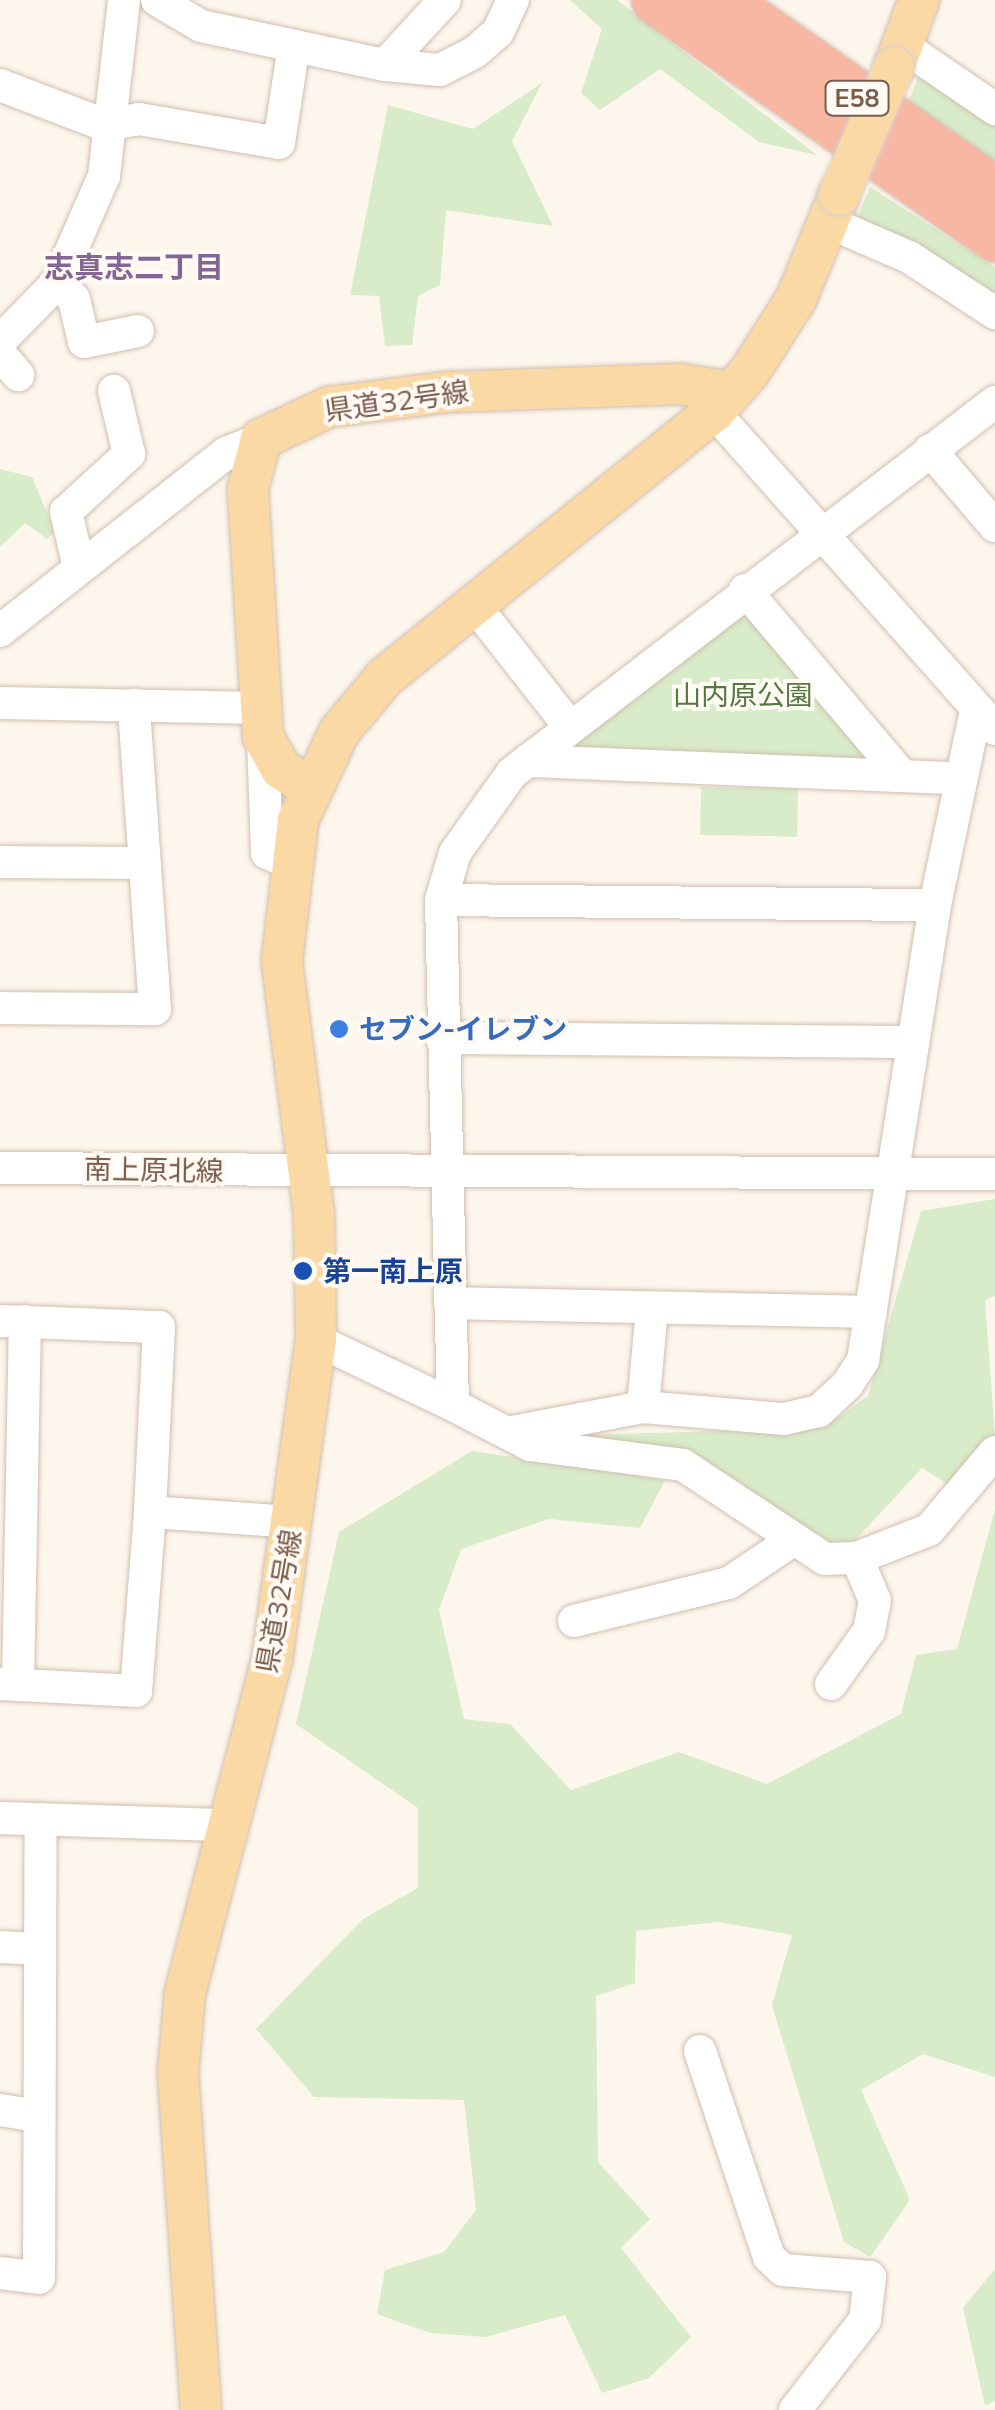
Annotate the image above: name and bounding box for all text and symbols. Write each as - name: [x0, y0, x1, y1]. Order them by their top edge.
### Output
- road number: E58: [824, 78, 890, 118]
- district label: 志真志二丁目: [44, 249, 224, 285]
- street label: 県道32号線: [323, 374, 471, 428]
- park label: 山内原公園: [673, 678, 813, 712]
- place label: セブン-イレブン: [359, 1012, 567, 1046]
- marker: セブン-イレブン: [328, 1018, 350, 1040]
- street label: 南上原北線: [84, 1152, 224, 1188]
- place label: 第一南上原: [323, 1254, 463, 1288]
- marker: 第一南上原: [292, 1260, 314, 1282]
- street label: 県道32号線: [250, 1526, 308, 1676]

